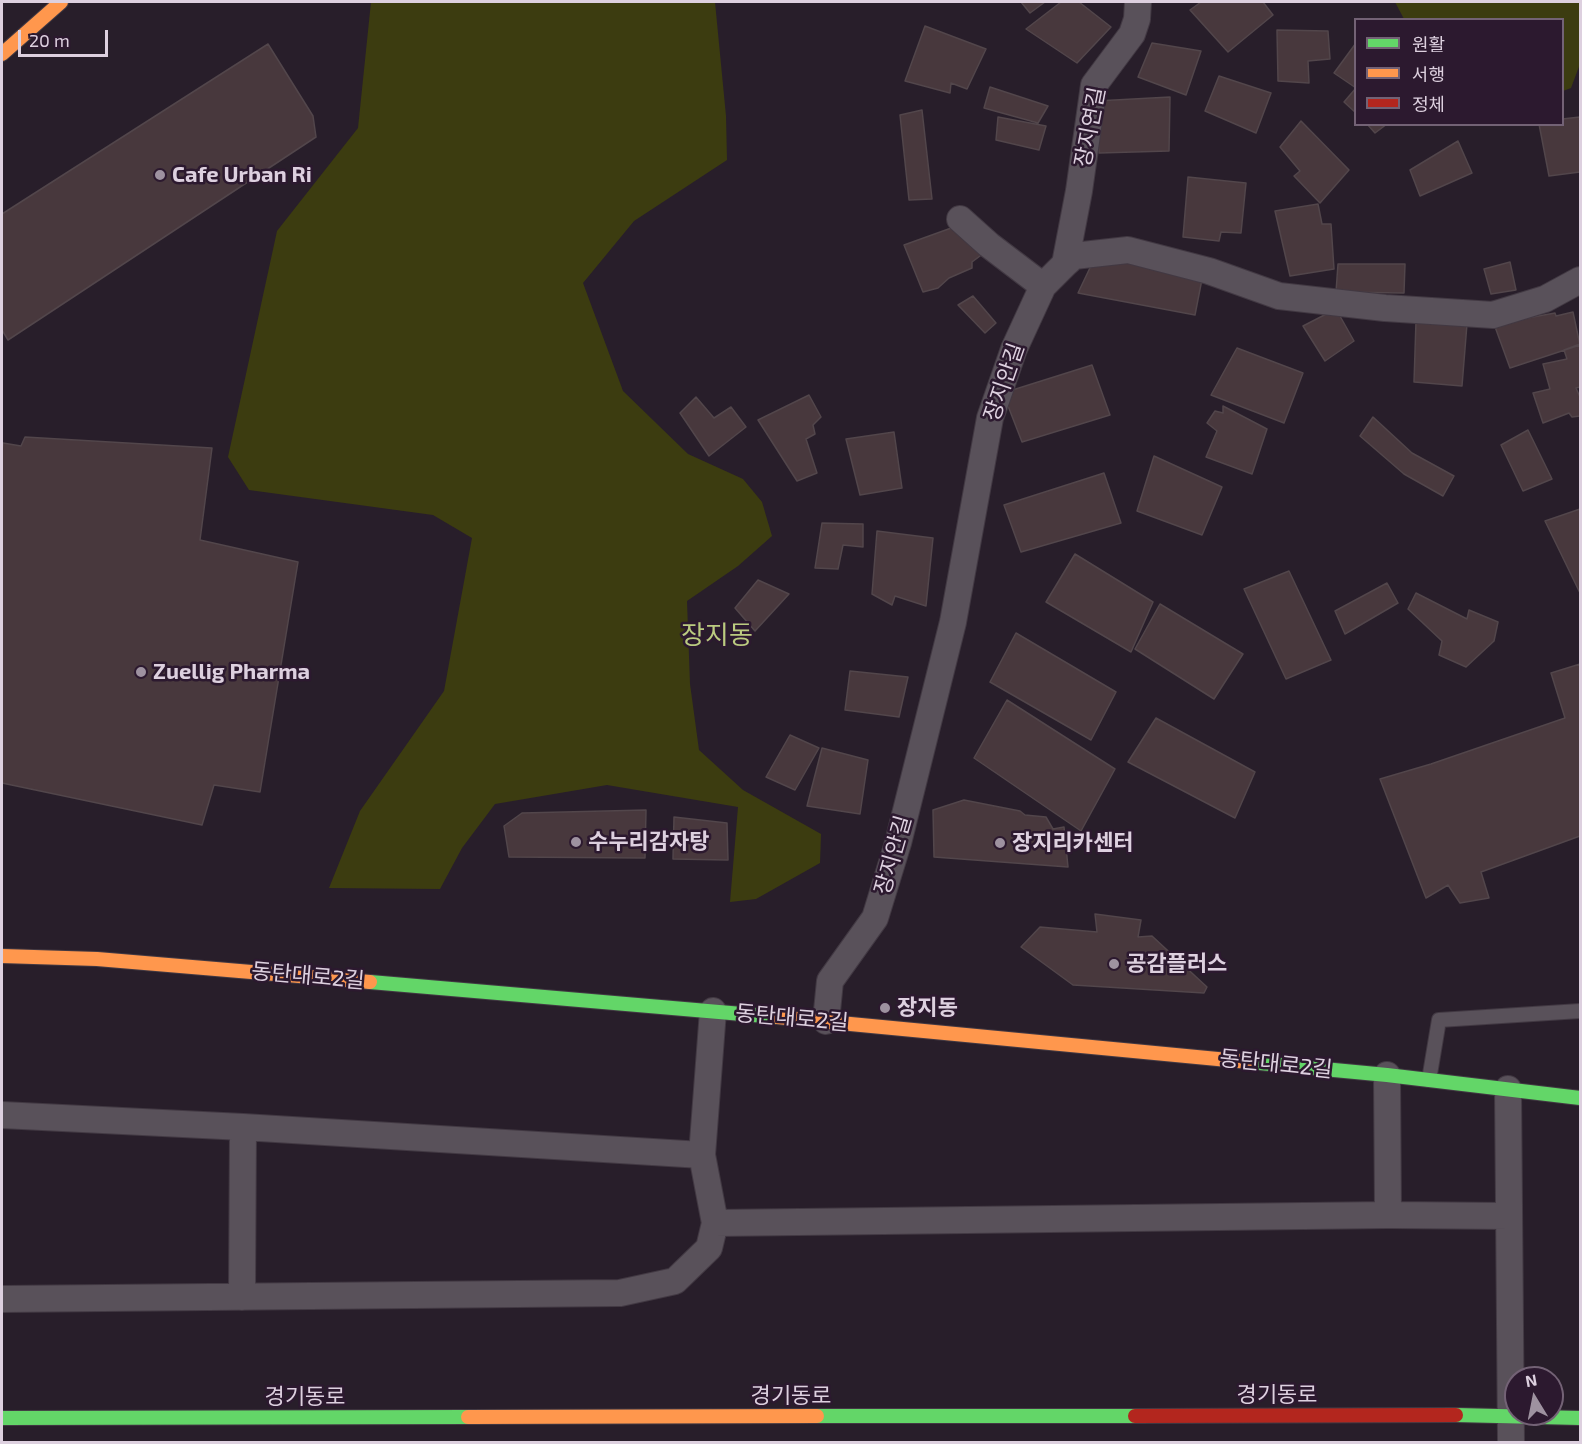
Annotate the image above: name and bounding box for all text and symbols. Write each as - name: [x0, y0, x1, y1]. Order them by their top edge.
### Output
- scale bar: [21, 18, 111, 56]
- legend: [1354, 18, 1564, 126]
- text: 20 m: [29, 29, 70, 51]
- text: 원활: [1412, 33, 1445, 55]
- text: 서행: [1412, 63, 1445, 85]
- street label: 장지연길: [1069, 85, 1111, 169]
- text: 정체: [1412, 93, 1445, 115]
- place label: Cafe Urban Ri: [172, 162, 312, 188]
- marker: Cafe Urban Ri: [153, 168, 167, 182]
- street label: 장지안길: [978, 339, 1030, 425]
- district label: 장지동: [681, 619, 753, 651]
- place label: Zuellig Pharma: [153, 659, 310, 685]
- marker: Zuellig Pharma: [134, 665, 148, 679]
- street label: 장지안길: [869, 812, 917, 898]
- place label: 수누리감자탕: [588, 829, 709, 855]
- place label: 장지리카센터: [1012, 830, 1133, 856]
- marker: 수누리감자탕: [569, 835, 583, 849]
- marker: 장지리카센터: [993, 836, 1007, 850]
- place label: 공감플러스: [1126, 951, 1227, 977]
- marker: 공감플러스: [1107, 957, 1121, 971]
- street label: 동탄대로2길: [250, 958, 366, 994]
- place label: 장지동: [897, 995, 958, 1021]
- street label: 동탄대로2길: [734, 1000, 850, 1036]
- marker: 장지동: [878, 1001, 892, 1015]
- street label: 동탄대로2길: [1218, 1045, 1334, 1083]
- north arrow: [1504, 1366, 1564, 1426]
- text: N: [1524, 1369, 1538, 1390]
- street label: 경기동로: [1237, 1382, 1317, 1408]
- street label: 경기동로: [751, 1383, 831, 1409]
- street label: 경기동로: [265, 1384, 345, 1410]

